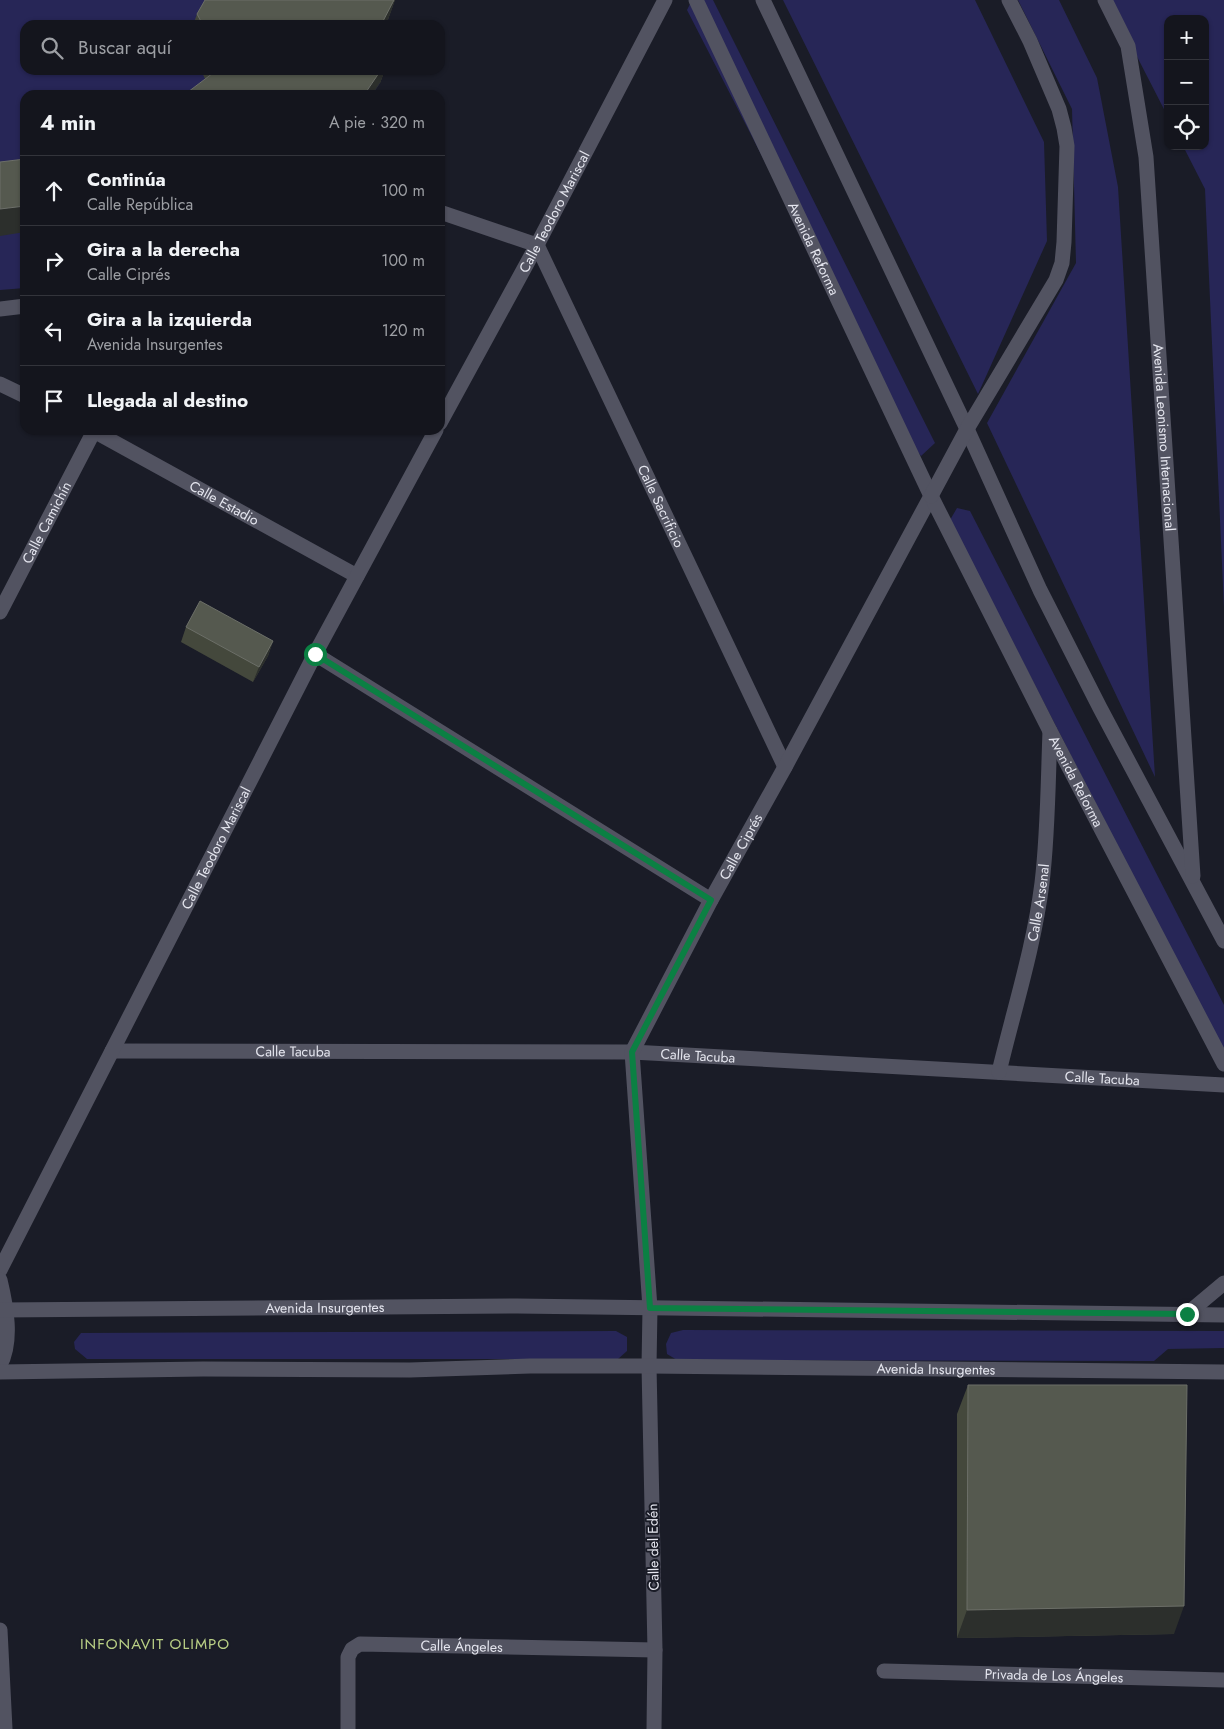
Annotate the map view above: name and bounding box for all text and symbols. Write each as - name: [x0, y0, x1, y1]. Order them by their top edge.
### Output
- map controls: [1164, 15, 1209, 150]
- button: +: [1164, 15, 1209, 60]
- search box: [20, 20, 445, 75]
- icon: search: [38, 34, 66, 62]
- text: Buscar aquí: [78, 34, 172, 61]
- button: −: [1164, 60, 1209, 105]
- button: locate: [1164, 105, 1209, 150]
- text: 4 min: [40, 108, 96, 138]
- text: A pie · 320 m: [329, 111, 425, 134]
- street label: Calle Teodoro Mariscal: [514, 147, 594, 276]
- text: Continúa: [87, 166, 166, 193]
- icon: ahead: [40, 177, 68, 205]
- text: 100 m: [381, 179, 425, 202]
- text: Calle República: [87, 193, 193, 216]
- street label: Avenida Reforma: [783, 199, 844, 298]
- text: Gira a la derecha: [87, 236, 240, 263]
- icon: right: [40, 247, 68, 275]
- text: 100 m: [381, 249, 425, 272]
- text: Calle Ciprés: [87, 263, 170, 286]
- text: Gira a la izquierda: [87, 306, 252, 333]
- icon: left: [40, 317, 68, 345]
- text: 120 m: [382, 319, 425, 342]
- text: Avenida Insurgentes: [87, 333, 223, 356]
- street label: Avenida Leonismo Internacional: [1148, 343, 1180, 532]
- icon: arrive: [40, 387, 68, 415]
- text: Llegada al destino: [87, 387, 248, 414]
- street label: Calle Sacrificio: [633, 461, 689, 551]
- street label: Calle Estadio: [186, 476, 263, 530]
- street label: Calle Camichín: [17, 478, 76, 567]
- route start: [304, 643, 327, 666]
- street label: Avenida Reforma: [1044, 732, 1108, 831]
- street label: Calle Teodoro Mariscal: [176, 783, 255, 913]
- street label: Calle Ciprés: [714, 810, 767, 883]
- street label: Calle Arsenal: [1022, 863, 1054, 943]
- street label: Calle Tacuba: [256, 1041, 330, 1061]
- street label: Calle Tacuba: [660, 1044, 736, 1068]
- street label: Calle Tacuba: [1064, 1066, 1140, 1090]
- street label: Avenida Insurgentes: [265, 1297, 385, 1318]
- route end: [1176, 1303, 1199, 1326]
- street label: Avenida Insurgentes: [876, 1358, 996, 1380]
- street label: Calle del Edén: [642, 1503, 664, 1591]
- district label: INFONAVIT OLIMPO: [80, 1633, 230, 1655]
- street label: Calle Ángeles: [420, 1635, 503, 1657]
- street label: Privada de Los Ángeles: [984, 1664, 1124, 1687]

